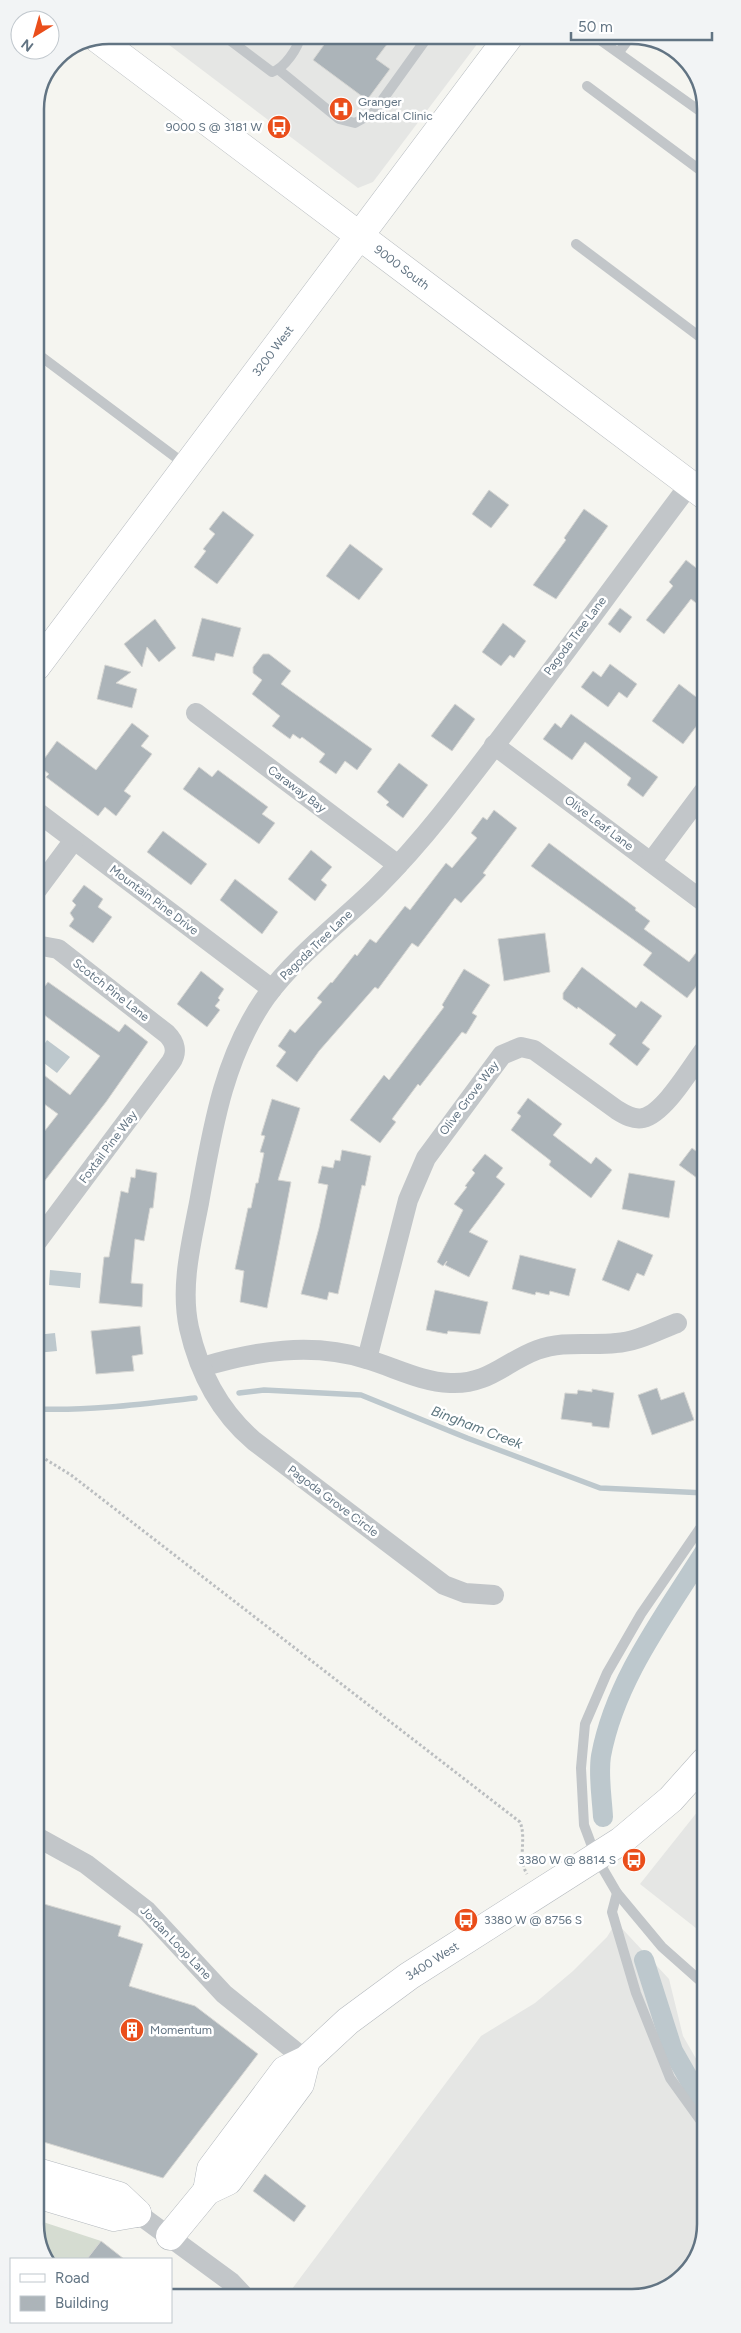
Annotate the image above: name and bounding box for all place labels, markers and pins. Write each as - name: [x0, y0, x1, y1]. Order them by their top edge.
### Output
- place label: Granger Medical Clinic: [358, 95, 433, 123]
- hospital icon: Granger Medical Clinic: [328, 96, 354, 122]
- bus stop icon: 9000 S @ 3181 W: [266, 114, 292, 140]
- place label: 9000 S @ 3181 W: [166, 120, 262, 134]
- bus stop icon: 3380 W @ 8814 S: [621, 1847, 647, 1873]
- place label: 3380 W @ 8814 S: [518, 1853, 616, 1867]
- bus stop icon: 3380 W @ 8756 S: [453, 1907, 479, 1933]
- place label: 3380 W @ 8756 S: [484, 1913, 582, 1927]
- building icon: Momentum: [119, 2017, 145, 2043]
- place label: Momentum: [150, 2023, 212, 2037]

